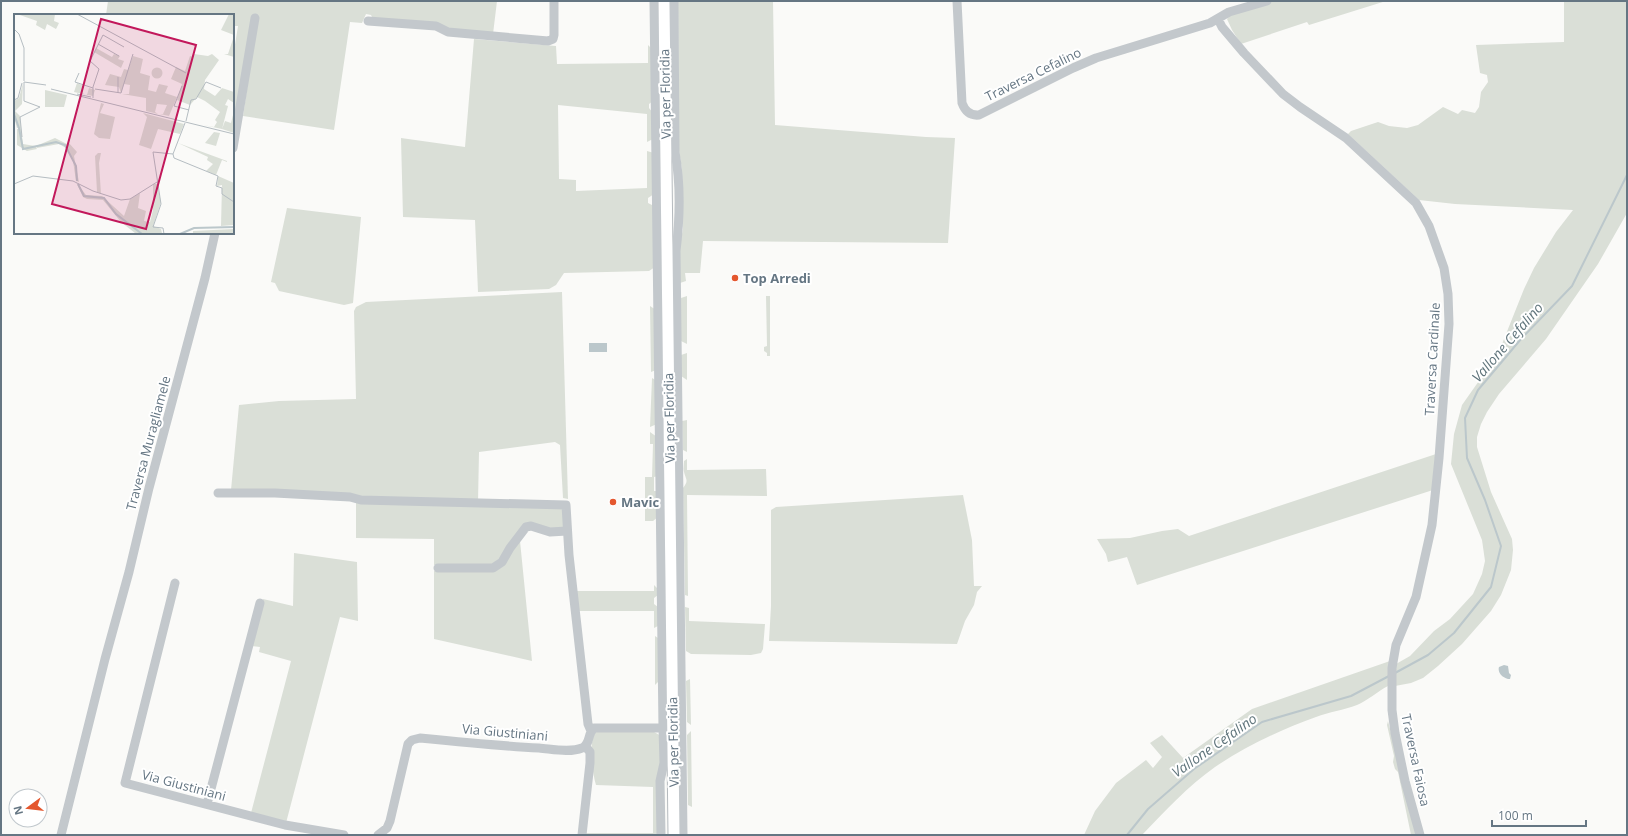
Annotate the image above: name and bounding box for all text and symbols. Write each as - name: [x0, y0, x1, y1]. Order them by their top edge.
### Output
- inset map: [14, 14, 234, 234]
- street label: Traversa Cefalino: [982, 43, 1084, 105]
- street label: Via per Floridia: [655, 49, 675, 139]
- place label: Top Arredi: [743, 269, 811, 287]
- marker: Top Arredi: [730, 273, 740, 283]
- water label: Vallone Cefalino: [1467, 298, 1547, 386]
- street label: Traversa Cardinale: [1420, 302, 1444, 416]
- street label: Via per Floridia: [659, 373, 679, 463]
- street label: Traversa Muragliamele: [121, 374, 175, 512]
- place label: Mavic: [621, 493, 659, 511]
- marker: Mavic: [608, 497, 618, 507]
- street label: Via per Floridia: [663, 697, 683, 787]
- water label: Vallone Cefalino: [1168, 709, 1260, 781]
- street label: Traversa Faiosa: [1397, 712, 1435, 808]
- street label: Via Giustiniani: [461, 719, 549, 745]
- street label: Via Giustiniani: [140, 765, 228, 805]
- north arrow: [8, 788, 48, 828]
- scale bar: [1492, 802, 1586, 828]
- text: N: [9, 804, 26, 817]
- text: 100 m: [1498, 807, 1533, 824]

